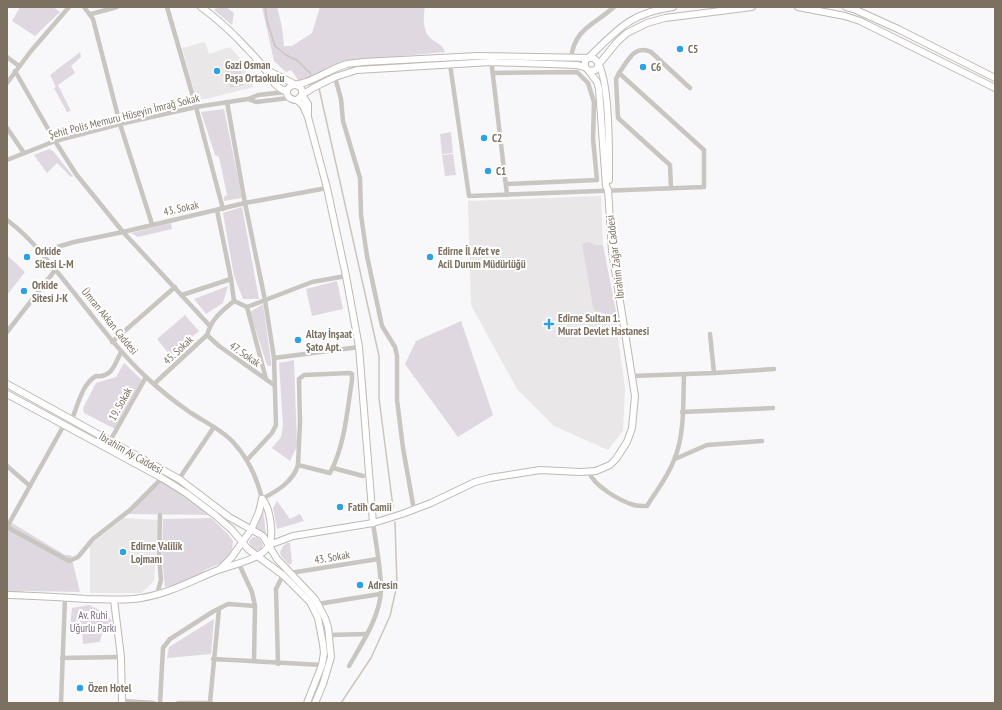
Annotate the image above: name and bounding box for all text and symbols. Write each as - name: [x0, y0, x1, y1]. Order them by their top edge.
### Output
- place label: C5: [688, 42, 698, 56]
- marker: C5: [675, 44, 685, 54]
- place label: Gazi Osman Paşa Ortaokulu: [225, 58, 284, 85]
- place label: C6: [651, 60, 661, 74]
- marker: C6: [638, 62, 648, 72]
- marker: Gazi Osman Paşa Ortaokulu: [212, 66, 222, 76]
- street label: Şehit Polis Memuru Hüseyin İmrağ Sokak: [47, 90, 202, 142]
- place label: C2: [492, 131, 502, 145]
- marker: C2: [479, 133, 489, 143]
- place label: C1: [496, 164, 506, 178]
- marker: C1: [483, 166, 493, 176]
- street label: 43. Sokak: [162, 197, 201, 219]
- street label: İbrahim Zağar Caddesi: [603, 214, 627, 300]
- place label: Orkide Sitesi L-M: [35, 244, 73, 271]
- place label: Edirne İl Afet ve Acil Durum Müdürlüğü: [437, 244, 526, 271]
- marker: Orkide Sitesi L-M: [22, 252, 32, 262]
- marker: Edirne İl Afet ve Acil Durum Müdürlüğü: [425, 252, 435, 262]
- place label: Orkide Sitesi J-K: [32, 278, 68, 305]
- street label: Ümran Akkan Caddesi: [79, 285, 141, 357]
- marker: Orkide Sitesi J-K: [19, 286, 29, 296]
- place label: Edirne Sultan 1. Murat Devlet Hastanesi: [558, 311, 650, 338]
- marker: Edirne Sultan 1. Murat Devlet Hastanesi: [543, 318, 555, 330]
- place label: Altay İnşaat Şato Apt.: [305, 327, 353, 354]
- street label: 45. Sokak: [160, 332, 196, 367]
- marker: Altay İnşaat Şato Apt.: [293, 335, 303, 345]
- street label: 47. Sokak: [227, 338, 264, 370]
- street label: 19. Sokak: [105, 384, 135, 423]
- street label: İbrahim Ay Caddesi: [96, 429, 166, 477]
- place label: Fatih Camii: [348, 500, 392, 514]
- marker: Fatih Camii: [335, 502, 345, 512]
- place label: Edirne Valilik Lojmanı: [131, 539, 183, 566]
- marker: Edirne Valilik Lojmanı: [118, 547, 128, 557]
- street label: 43. Sokak: [313, 547, 352, 567]
- place label: Adresin: [367, 578, 398, 592]
- marker: Adresin: [355, 580, 365, 590]
- park label: Av. Ruhi Uğurlu Parkı: [70, 608, 116, 635]
- place label: Özen Hotel: [88, 681, 132, 695]
- marker: Özen Hotel: [75, 683, 85, 693]

